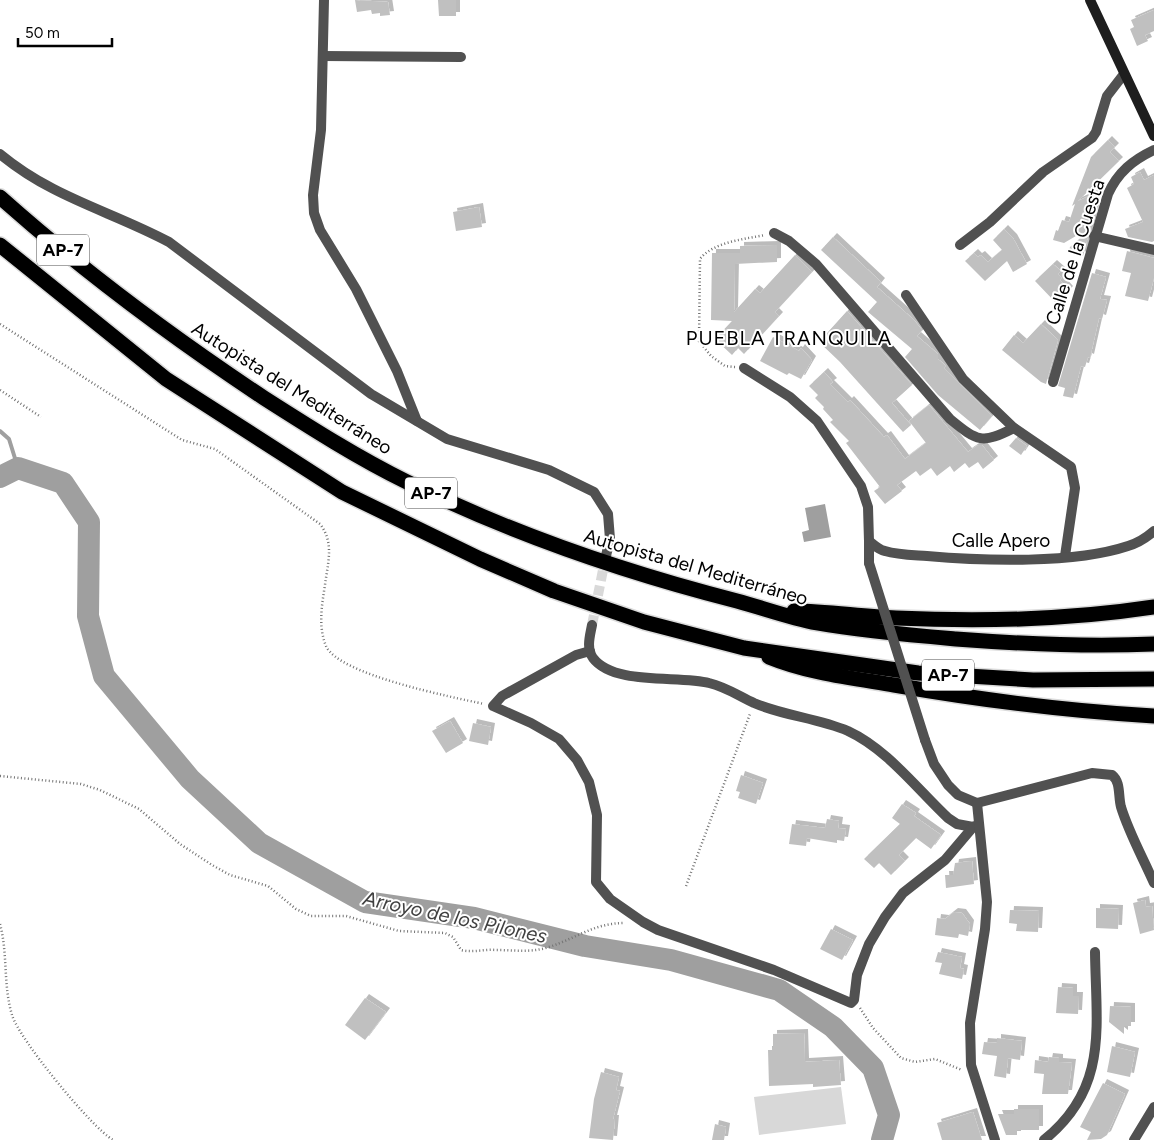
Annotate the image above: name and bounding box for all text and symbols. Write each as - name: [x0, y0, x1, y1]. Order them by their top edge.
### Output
- scale bar: [18, 15, 111, 47]
- text: 50 m: [25, 24, 60, 42]
- street label: Calle de la Cuesta: [1041, 176, 1109, 328]
- road number: AP-7: [37, 234, 89, 266]
- street label: Autopista del Mediterráneo: [188, 317, 396, 459]
- district label: PUEBLA TRANQUILA: [686, 326, 892, 350]
- road number: AP-7: [405, 478, 457, 508]
- street label: Autopista del Mediterráneo: [581, 524, 811, 610]
- street label: Calle Apero: [952, 529, 1050, 552]
- road number: AP-7: [922, 660, 974, 690]
- water label: Arroyo de los Pilones: [360, 886, 550, 948]

